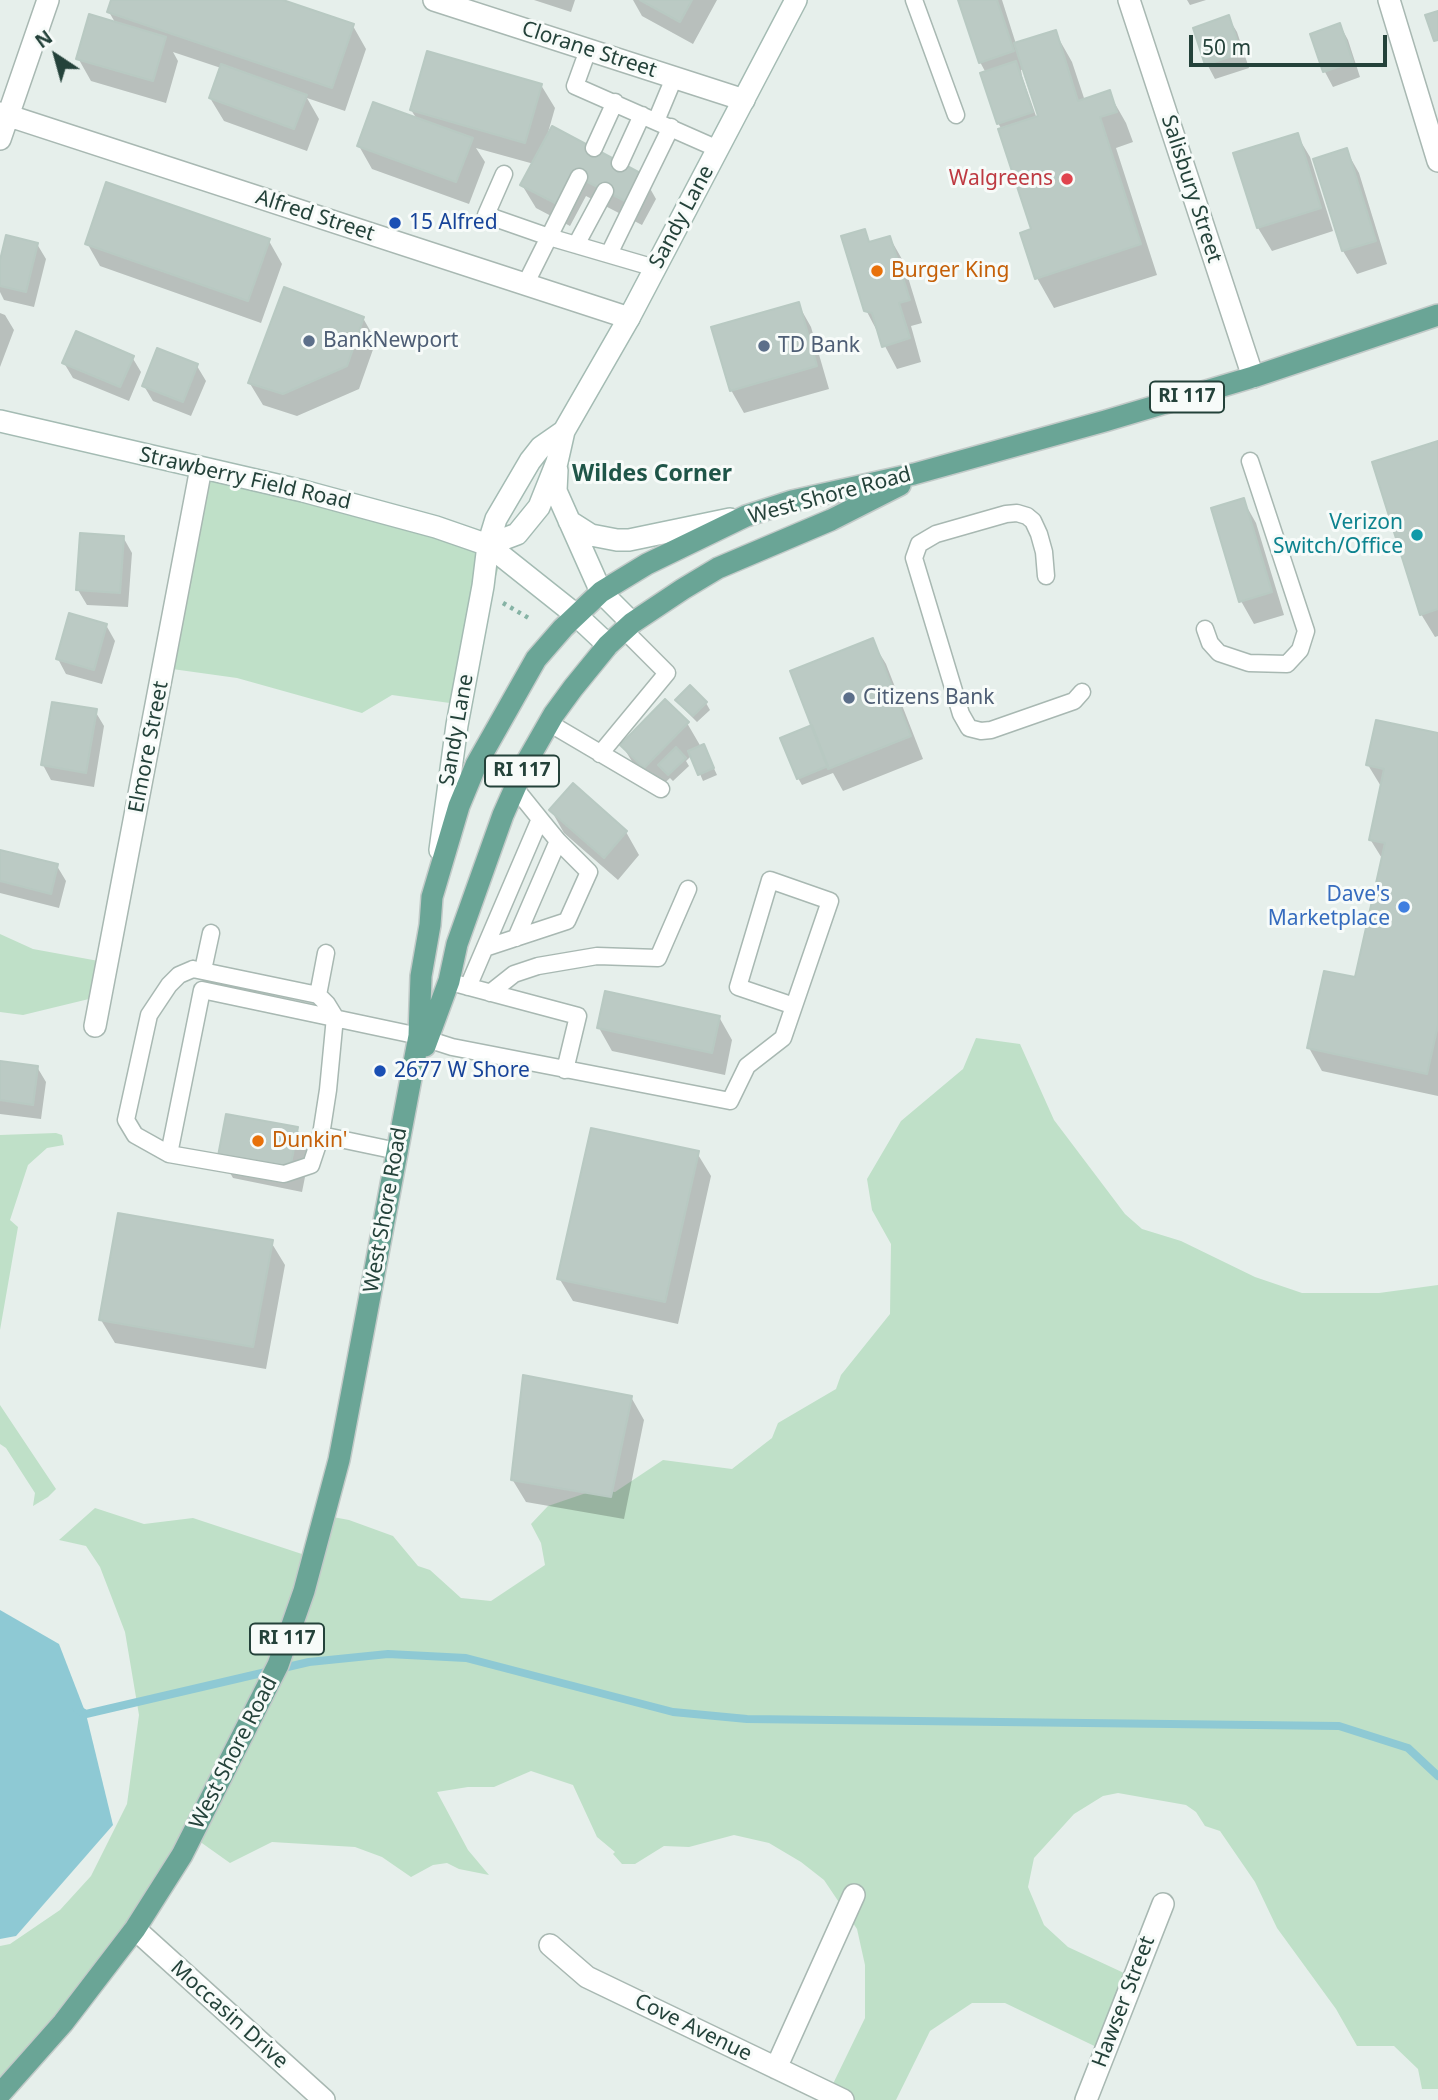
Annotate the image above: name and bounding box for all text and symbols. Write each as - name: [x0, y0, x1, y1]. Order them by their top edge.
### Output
- street label: Clorane Street: [518, 16, 660, 84]
- north arrow: [21, 21, 91, 91]
- scale bar: [1193, 21, 1391, 65]
- text: N: [30, 24, 58, 54]
- text: 50 m: [1202, 33, 1251, 61]
- street label: Salisbury Street: [1155, 112, 1227, 266]
- street label: Sandy Lane: [644, 161, 720, 273]
- place label: Walgreens: [949, 166, 1053, 192]
- marker: Walgreens: [1059, 171, 1075, 187]
- street label: Alfred Street: [253, 185, 377, 247]
- place label: 15 Alfred: [409, 210, 498, 236]
- marker: 15 Alfred: [387, 215, 403, 231]
- place label: Burger King: [891, 258, 1009, 284]
- marker: Burger King: [869, 263, 885, 279]
- place label: BankNewport: [323, 328, 458, 354]
- marker: BankNewport: [301, 333, 317, 349]
- place label: TD Bank: [778, 333, 860, 359]
- marker: TD Bank: [756, 338, 772, 354]
- road number: RI 117: [1150, 382, 1224, 412]
- street label: Strawberry Field Road: [137, 442, 353, 516]
- district label: Wildes Corner: [572, 460, 732, 488]
- street label: West Shore Road: [746, 462, 914, 530]
- place label: Verizon Switch/Office: [1273, 510, 1403, 560]
- marker: Verizon Switch/Office: [1409, 527, 1425, 543]
- street label: Sandy Lane: [435, 672, 479, 788]
- street label: Elmore Street: [124, 679, 174, 815]
- place label: Citizens Bank: [863, 685, 995, 711]
- marker: Citizens Bank: [841, 690, 857, 706]
- road number: RI 117: [485, 756, 559, 786]
- place label: Dave's Marketplace: [1268, 882, 1390, 932]
- marker: Dave's Marketplace: [1396, 899, 1412, 915]
- place label: 2677 W Shore: [394, 1058, 530, 1084]
- marker: 2677 W Shore: [372, 1063, 388, 1079]
- street label: West Shore Road: [359, 1125, 413, 1295]
- place label: Dunkin': [272, 1128, 347, 1154]
- marker: Dunkin': [250, 1133, 266, 1149]
- road number: RI 117: [250, 1624, 324, 1654]
- street label: West Shore Road: [185, 1673, 283, 1833]
- street label: Hawser Street: [1087, 1933, 1161, 2071]
- street label: Moccasin Drive: [165, 1956, 293, 2074]
- street label: Cove Avenue: [630, 1989, 756, 2067]

